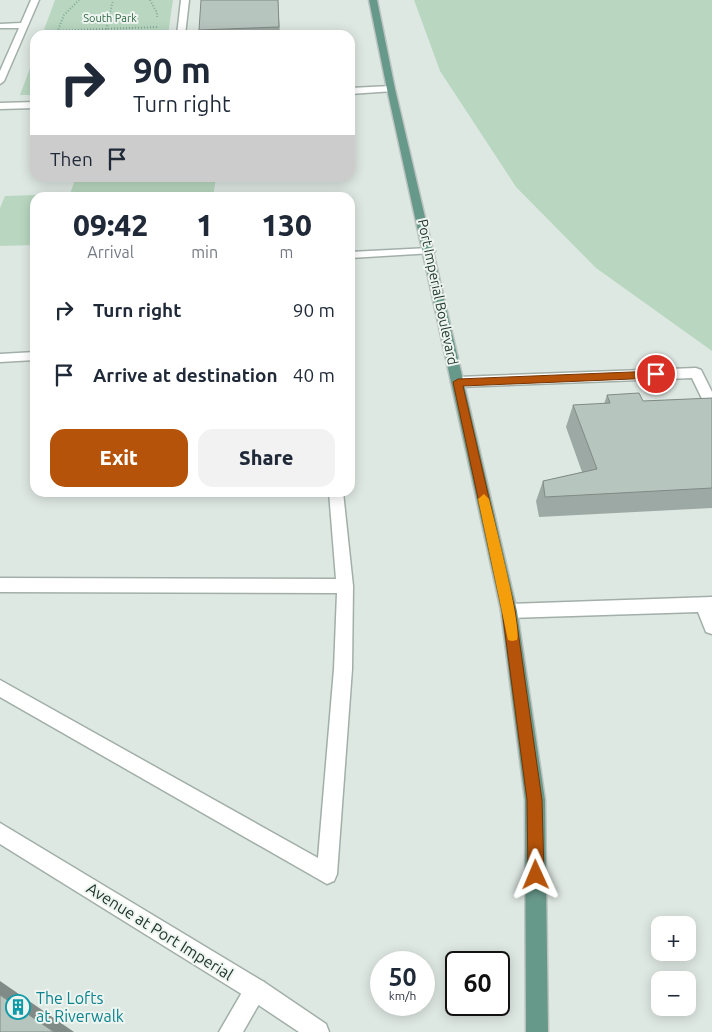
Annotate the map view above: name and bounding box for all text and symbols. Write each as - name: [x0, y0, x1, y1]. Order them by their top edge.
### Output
- park label: South Park: [83, 12, 137, 24]
- icon: right: [50, 50, 115, 115]
- text: 90 m: [133, 50, 211, 90]
- text: Turn right: [133, 91, 231, 116]
- icon: arrive: [103, 145, 131, 173]
- text: Then: [50, 148, 93, 170]
- text: 09:42: [73, 208, 148, 242]
- text: 1: [196, 208, 213, 242]
- text: 130: [261, 208, 312, 242]
- street label: Port Imperial Boulevard: [415, 218, 461, 366]
- text: Arrival: [87, 243, 134, 261]
- text: min: [191, 243, 218, 261]
- text: m: [280, 243, 293, 261]
- icon: right: [50, 296, 78, 324]
- text: Turn right: [93, 299, 181, 321]
- text: 90 m: [293, 299, 335, 321]
- pin: [635, 353, 677, 395]
- icon: arrive: [642, 360, 670, 388]
- icon: arrive: [50, 361, 78, 389]
- text: Arrive at destination: [93, 364, 278, 386]
- text: 40 m: [293, 364, 335, 386]
- button: Exit: [50, 429, 188, 487]
- button: Share: [198, 429, 335, 487]
- position arrow: [509, 848, 561, 900]
- street label: Avenue at Port Imperial: [84, 879, 236, 983]
- map controls: [651, 916, 696, 1016]
- button: +: [651, 916, 696, 961]
- speed limit sign: 60: [445, 951, 510, 1016]
- text: 50: [388, 963, 417, 991]
- button: −: [651, 971, 696, 1016]
- place label: The Lofts at Riverwalk: [36, 989, 124, 1025]
- text: km/h: [389, 989, 416, 1002]
- building icon: The Lofts at Riverwalk: [5, 994, 31, 1020]

